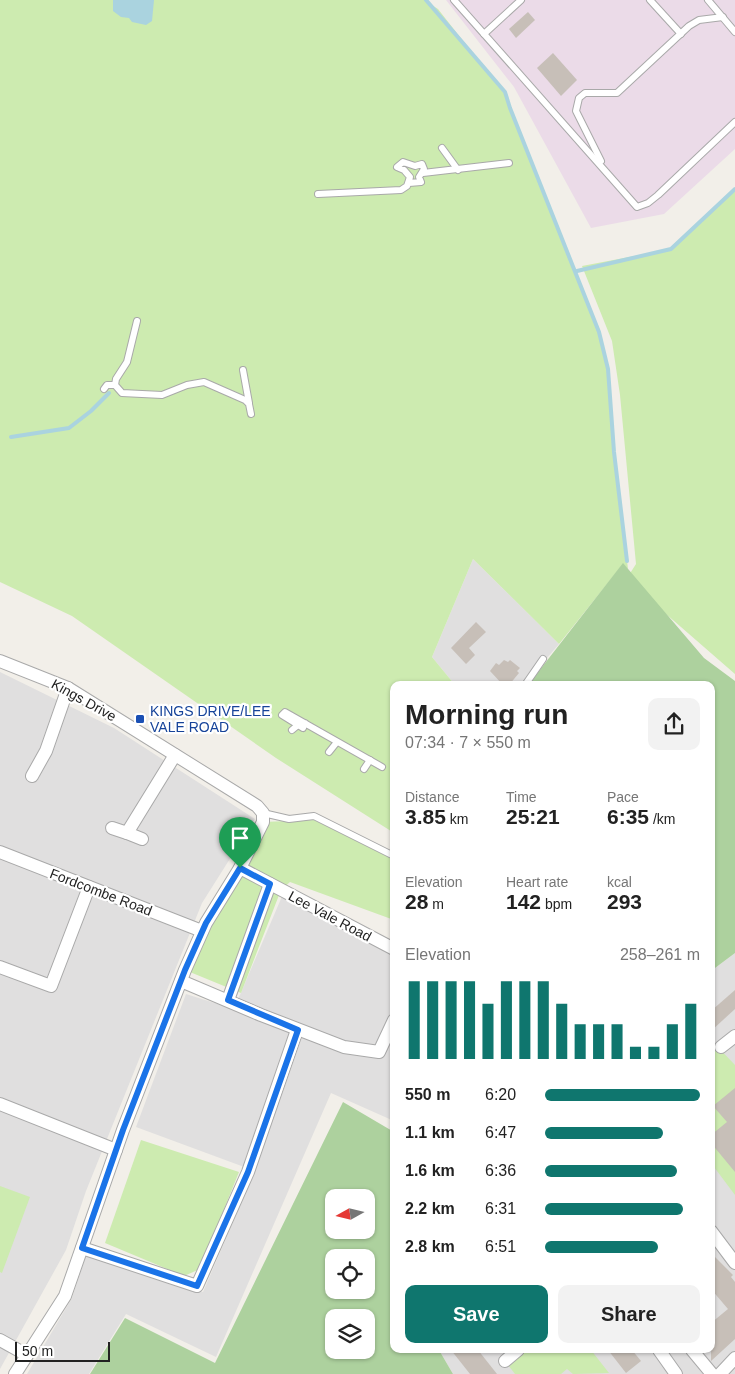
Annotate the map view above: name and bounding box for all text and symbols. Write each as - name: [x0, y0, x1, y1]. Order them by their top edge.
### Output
- street label: Kings Drive: [49, 676, 119, 724]
- button: share: [648, 698, 700, 750]
- text: Morning run: [405, 699, 568, 730]
- place label: KINGS DRIVE/LEE VALE ROAD: [150, 703, 271, 735]
- marker: KINGS DRIVE/LEE VALE ROAD: [134, 713, 146, 725]
- text: 07:34 · 7 × 550 m: [405, 734, 531, 751]
- text: Distance: [405, 789, 459, 805]
- text: Time: [506, 789, 537, 805]
- text: Pace: [607, 789, 639, 805]
- text: 3.85: [405, 805, 446, 828]
- text: 25:21: [506, 805, 560, 828]
- text: 6:35: [607, 805, 649, 828]
- text: km: [446, 811, 468, 827]
- text: /km: [649, 811, 675, 827]
- pin: [219, 817, 261, 868]
- icon: arrive: [226, 824, 254, 852]
- street label: Fordcombe Road: [48, 865, 154, 919]
- text: Elevation: [405, 874, 463, 890]
- text: Heart rate: [506, 874, 568, 890]
- text: kcal: [607, 874, 632, 890]
- street label: Lee Vale Road: [286, 887, 374, 945]
- text: 28: [405, 890, 428, 913]
- text: 142: [506, 890, 541, 913]
- text: 293: [607, 890, 642, 913]
- text: m: [428, 896, 444, 912]
- text: bpm: [541, 896, 572, 912]
- text: Elevation: [405, 946, 471, 963]
- text: 258–261 m: [620, 946, 700, 963]
- text: 550 m: [405, 1086, 450, 1103]
- text: 6:20: [485, 1086, 516, 1103]
- text: 1.1 km: [405, 1124, 455, 1141]
- text: 6:47: [485, 1124, 516, 1141]
- text: 1.6 km: [405, 1162, 455, 1179]
- text: 6:36: [485, 1162, 516, 1179]
- north arrow: [325, 1189, 375, 1239]
- map controls: [325, 1189, 375, 1359]
- text: 2.2 km: [405, 1200, 455, 1217]
- text: 6:31: [485, 1200, 516, 1217]
- text: 2.8 km: [405, 1238, 455, 1255]
- text: 6:51: [485, 1238, 516, 1255]
- button: locate: [325, 1249, 375, 1299]
- button: Save: [405, 1285, 548, 1343]
- button: Share: [558, 1285, 700, 1343]
- button: layers: [325, 1309, 375, 1359]
- scale bar: [15, 1339, 110, 1362]
- text: 50 m: [22, 1343, 53, 1359]

